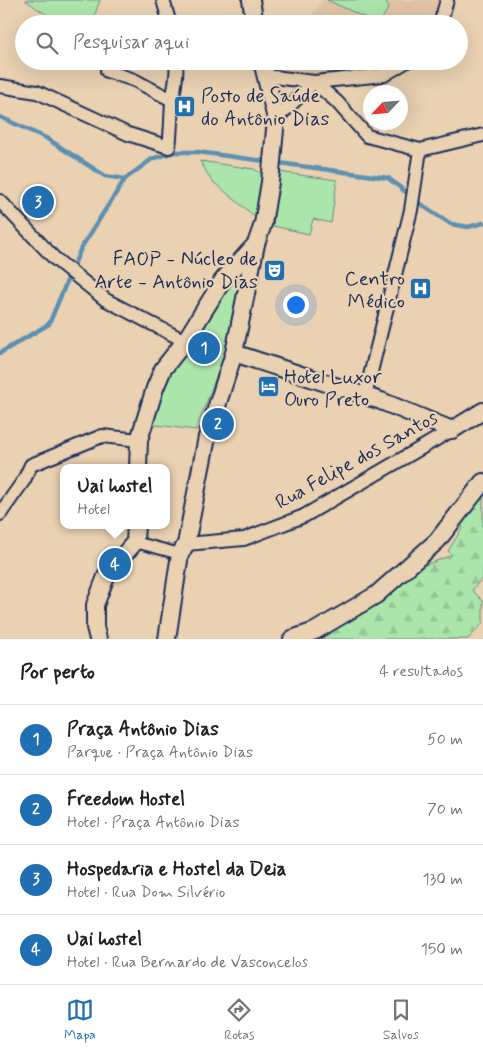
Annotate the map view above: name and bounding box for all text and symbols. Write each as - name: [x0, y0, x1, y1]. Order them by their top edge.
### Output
- search box: [15, 15, 468, 70]
- icon: search: [33, 29, 61, 57]
- text: Pesquisar aqui: [73, 30, 189, 55]
- place label: Posto de Saúde do Antônio Dias: [201, 83, 329, 133]
- north arrow: [363, 85, 408, 130]
- hospital icon: Posto de Saúde do Antônio Dias: [173, 95, 197, 119]
- pin: 3: [22, 183, 54, 221]
- place label: FAOP - Núcleo de Arte - Antônio Dias: [95, 246, 258, 296]
- theatre icon: FAOP - Núcleo de Arte - Antônio Dias: [262, 258, 286, 282]
- place label: Centro Médico: [344, 266, 405, 316]
- hospital icon: Centro Médico: [409, 277, 433, 301]
- your location: [283, 292, 309, 318]
- pin: 1: [188, 329, 220, 367]
- place label: Hotel Luxor Ouro Preto: [284, 364, 382, 414]
- hotel icon: Hotel Luxor Ouro Preto: [256, 375, 280, 399]
- street label: Rua Felipe dos Santos: [271, 404, 443, 516]
- pin: 2: [202, 405, 234, 443]
- popup: [60, 464, 170, 529]
- text: Uai hostel: [77, 474, 153, 499]
- text: Hotel: [77, 499, 110, 520]
- pin: 4: [99, 545, 131, 583]
- text: Por perto: [20, 658, 95, 686]
- text: 4 resultados: [379, 661, 463, 682]
- text: Praça Antônio Dias: [67, 717, 219, 742]
- text: 1: [32, 729, 40, 750]
- text: 50 m: [427, 729, 463, 750]
- text: Parque · Praça Antônio Dias: [67, 742, 253, 763]
- text: Freedom Hostel: [67, 787, 185, 812]
- text: 2: [32, 799, 40, 820]
- text: 70 m: [427, 799, 463, 820]
- text: Hotel · Praça Antônio Dias: [67, 812, 240, 833]
- text: Hospedaria e Hostel da Deia: [67, 857, 286, 882]
- text: 3: [32, 869, 40, 890]
- text: 130 m: [422, 869, 463, 890]
- text: Hotel · Rua Dom Silvério: [67, 882, 225, 903]
- text: Uai hostel: [67, 927, 142, 952]
- text: 4: [31, 939, 41, 960]
- text: 150 m: [421, 939, 463, 960]
- text: Hotel · Rua Bernardo de Vasconcelos: [67, 952, 308, 973]
- tab: Mapa: [64, 996, 96, 1044]
- tab: Rotas: [224, 996, 255, 1044]
- tab: Salvos: [383, 996, 419, 1044]

